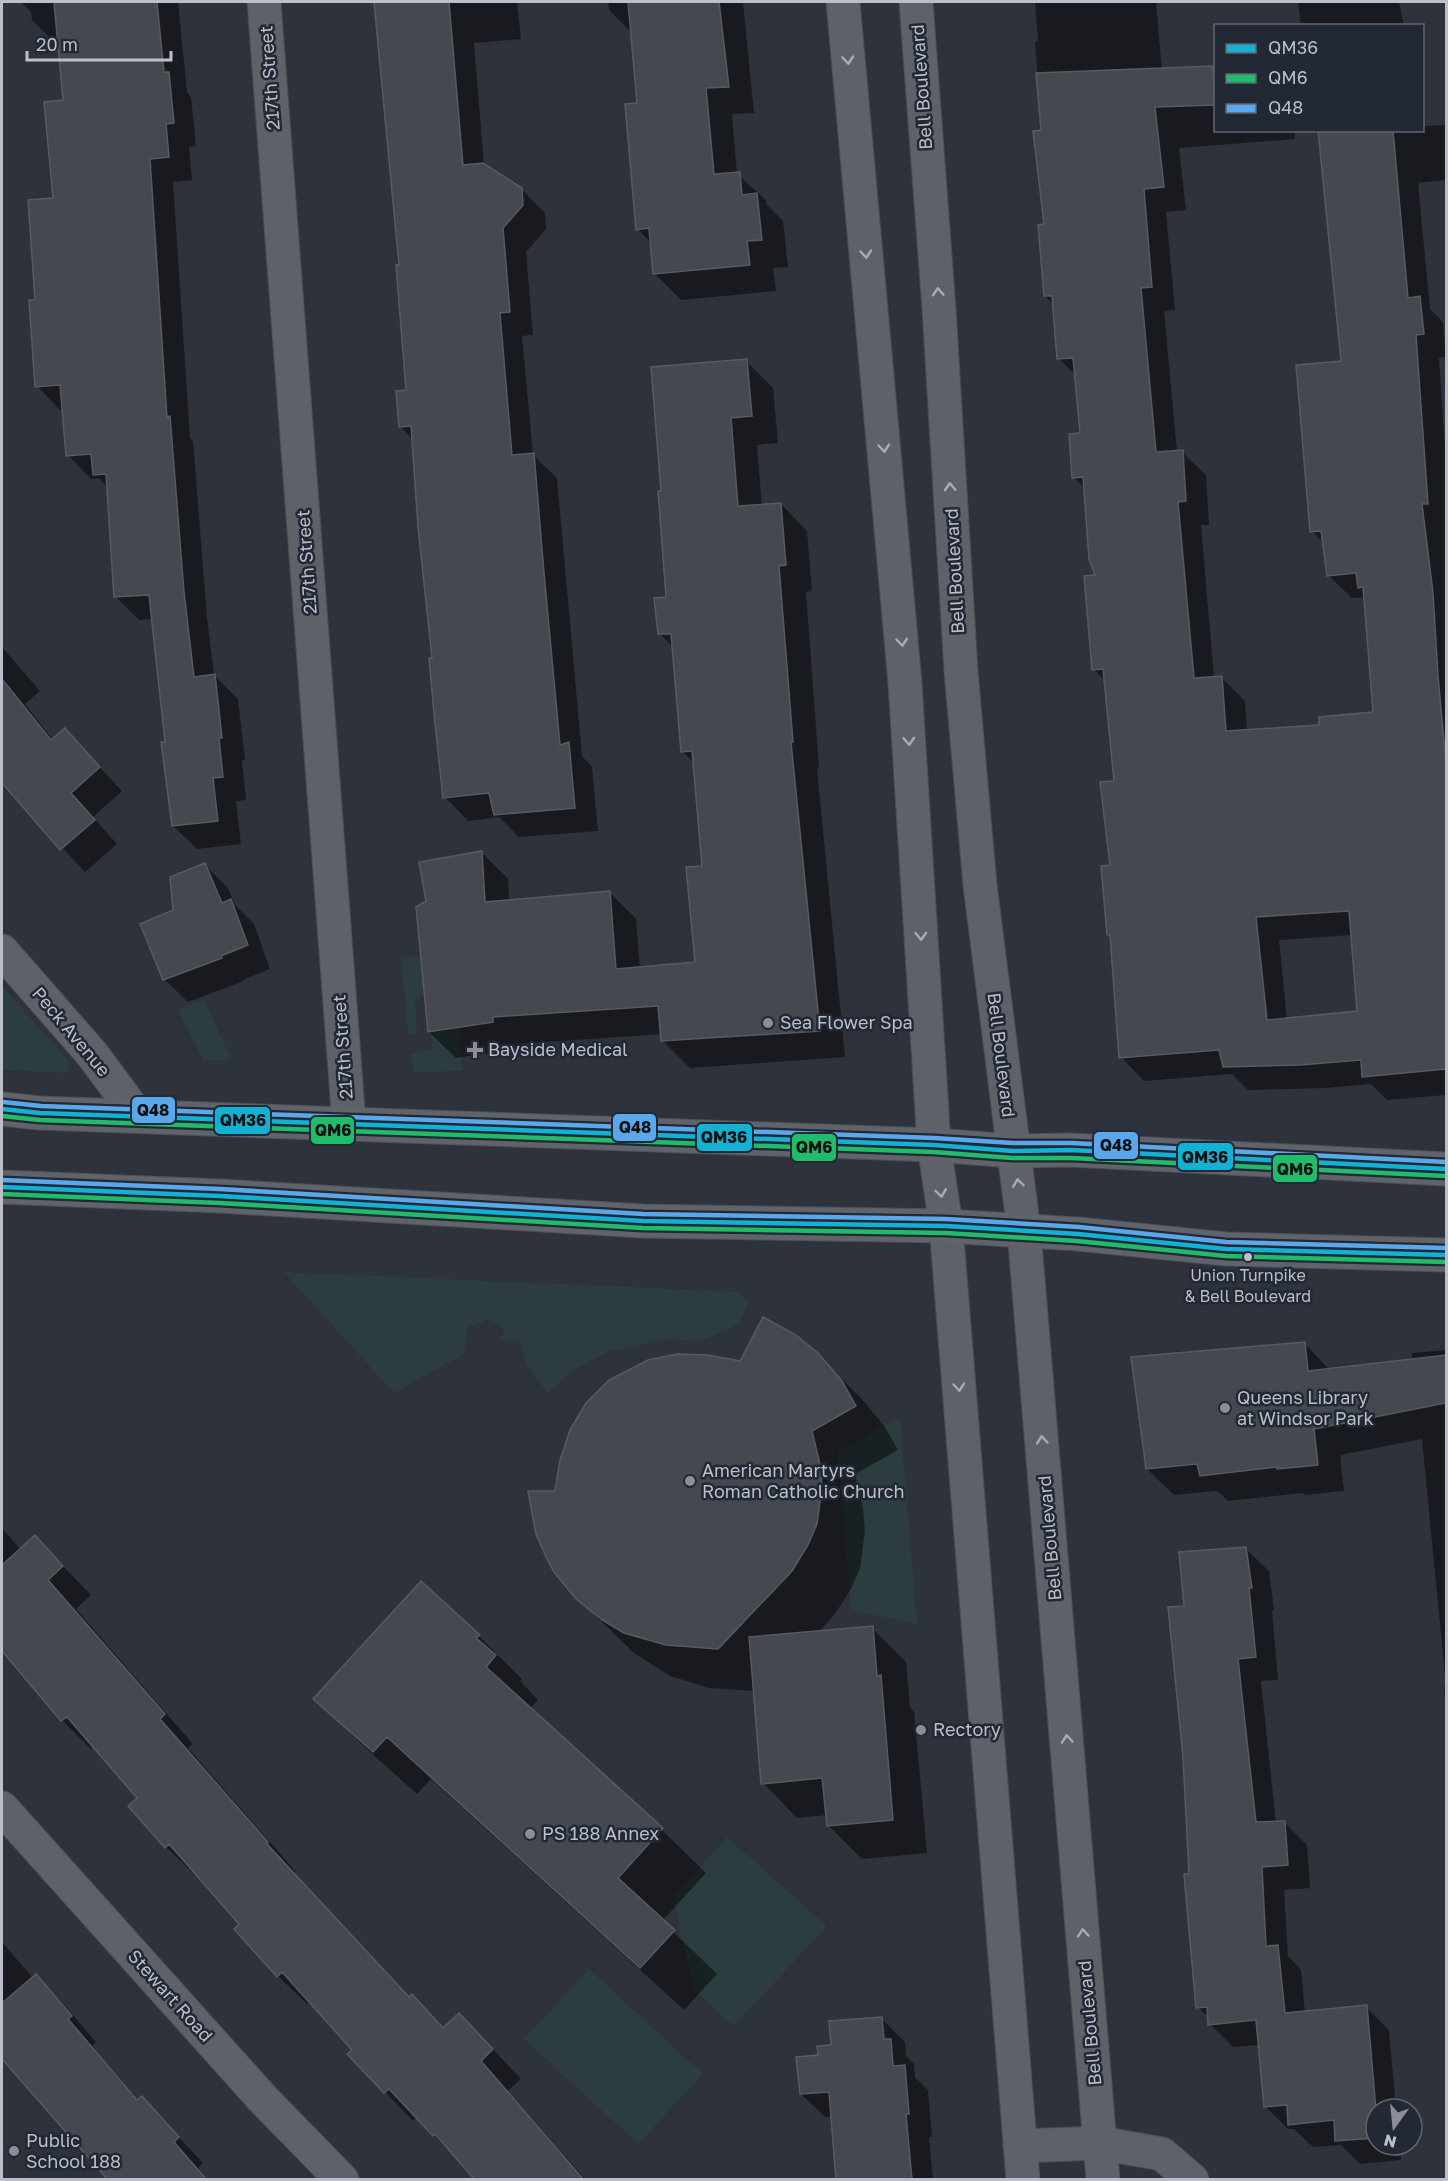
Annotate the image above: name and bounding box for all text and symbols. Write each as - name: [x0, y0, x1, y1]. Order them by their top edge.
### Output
- scale bar: [27, 24, 171, 62]
- street label: Bell Boulevard: [906, 24, 936, 150]
- legend: [1214, 24, 1424, 132]
- street label: 217th Street: [254, 25, 284, 131]
- text: 20 m: [36, 33, 78, 55]
- text: QM36: [1268, 36, 1318, 58]
- one-way arrow: [841, 55, 854, 64]
- text: QM6: [1268, 66, 1308, 88]
- text: Q48: [1268, 96, 1303, 118]
- one-way arrow: [859, 249, 872, 258]
- one-way arrow: [931, 288, 944, 297]
- one-way arrow: [877, 444, 890, 453]
- one-way arrow: [943, 482, 956, 491]
- street label: Bell Boulevard: [940, 508, 968, 634]
- street label: 217th Street: [291, 509, 321, 615]
- one-way arrow: [895, 638, 908, 647]
- one-way arrow: [902, 736, 915, 745]
- one-way arrow: [914, 931, 927, 940]
- street label: Peck Avenue: [28, 982, 116, 1081]
- street label: Bell Boulevard: [983, 991, 1021, 1119]
- street label: 217th Street: [327, 994, 357, 1100]
- place label: Sea Flower Spa: [780, 1011, 913, 1033]
- marker: Sea Flower Spa: [761, 1016, 775, 1030]
- place label: Bayside Medical: [488, 1038, 628, 1060]
- marker: Bayside Medical: [466, 1041, 484, 1059]
- line badge: Q48: [131, 1096, 176, 1124]
- text: Q48: [137, 1100, 169, 1120]
- line badge: QM36: [214, 1106, 271, 1135]
- text: QM36: [220, 1110, 266, 1130]
- line badge: Q48: [612, 1113, 657, 1142]
- line badge: QM6: [310, 1116, 355, 1145]
- text: Q48: [619, 1117, 651, 1137]
- text: QM6: [315, 1120, 351, 1140]
- line badge: QM36: [696, 1123, 753, 1152]
- text: QM36: [701, 1127, 747, 1147]
- line badge: Q48: [1093, 1131, 1139, 1160]
- line badge: QM6: [791, 1133, 837, 1162]
- text: Q48: [1100, 1135, 1132, 1155]
- text: QM6: [796, 1137, 832, 1157]
- line badge: QM36: [1177, 1142, 1234, 1171]
- text: QM36: [1182, 1147, 1228, 1167]
- line badge: QM6: [1272, 1154, 1318, 1183]
- text: QM6: [1277, 1159, 1313, 1179]
- one-way arrow: [1012, 1178, 1024, 1187]
- one-way arrow: [935, 1188, 947, 1197]
- marker: Union Turnpike & Bell Boulevard: [1242, 1251, 1254, 1263]
- place label: Union Turnpike & Bell Boulevard: [1185, 1265, 1311, 1306]
- one-way arrow: [952, 1382, 965, 1391]
- place label: Queens Library at Windsor Park: [1237, 1386, 1374, 1429]
- marker: Queens Library at Windsor Park: [1218, 1401, 1232, 1415]
- one-way arrow: [1036, 1435, 1049, 1444]
- place label: American Martyrs Roman Catholic Church: [702, 1459, 905, 1502]
- marker: American Martyrs Roman Catholic Church: [683, 1474, 697, 1488]
- street label: Bell Boulevard: [1033, 1475, 1065, 1602]
- place label: Rectory: [933, 1718, 1001, 1740]
- marker: Rectory: [914, 1723, 928, 1737]
- one-way arrow: [1060, 1734, 1073, 1743]
- place label: PS 188 Annex: [542, 1822, 659, 1844]
- marker: PS 188 Annex: [523, 1827, 537, 1841]
- one-way arrow: [1077, 1928, 1090, 1937]
- street label: Stewart Road: [124, 1945, 218, 2046]
- street label: Bell Boulevard: [1073, 1960, 1105, 2087]
- north arrow: [1364, 2097, 1424, 2157]
- place label: Public School 188: [26, 2129, 121, 2172]
- text: N: [1382, 2130, 1399, 2153]
- marker: Public School 188: [7, 2144, 21, 2158]

